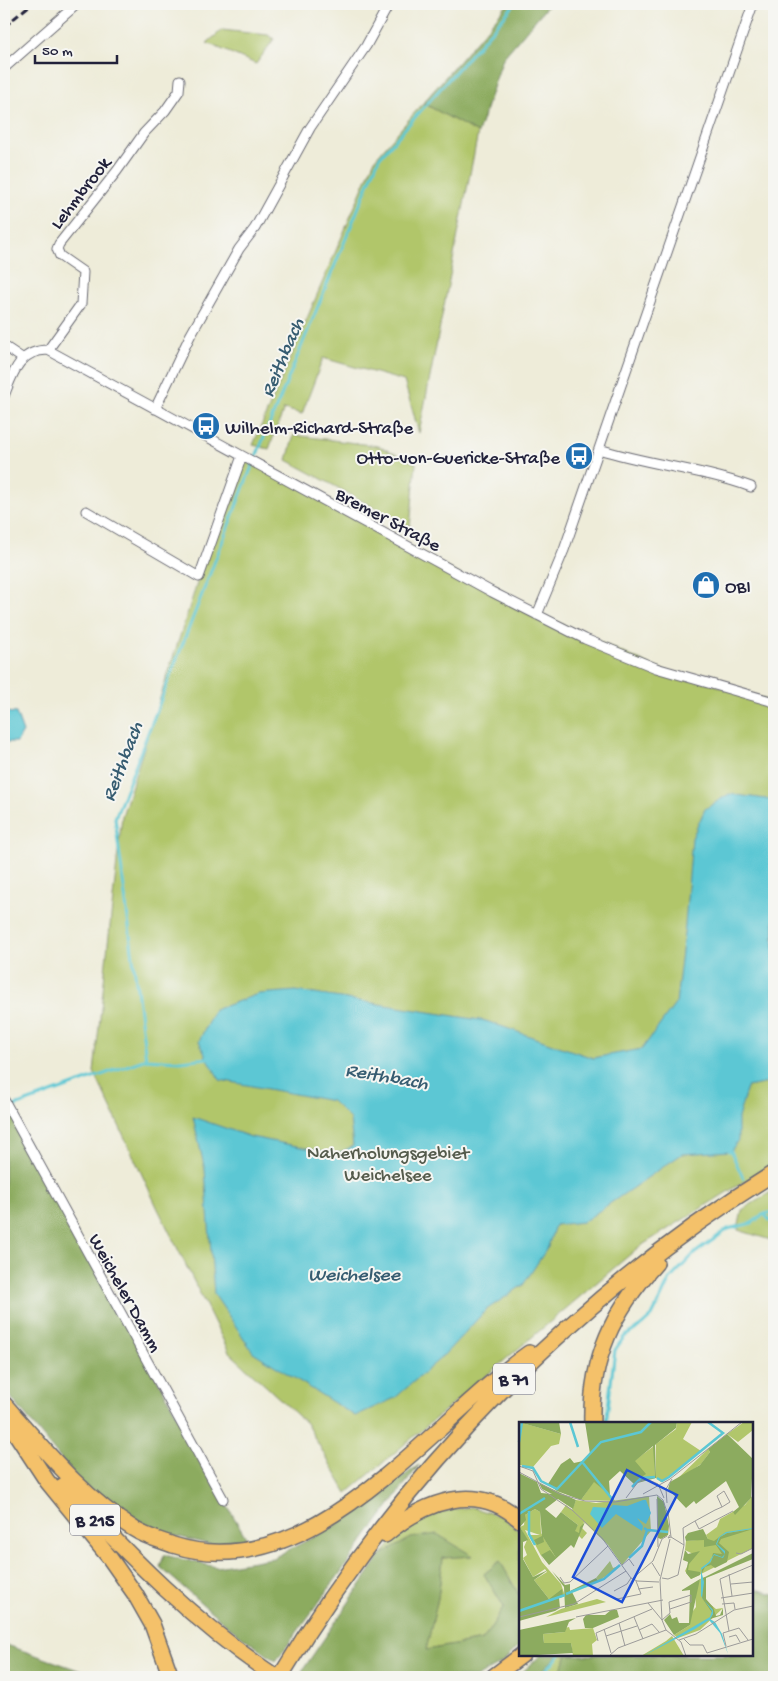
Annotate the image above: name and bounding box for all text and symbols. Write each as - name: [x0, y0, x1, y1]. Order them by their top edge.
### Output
- scale bar: [35, 32, 118, 64]
- text: 50 m: [42, 43, 73, 61]
- street label: Lehmbrook: [46, 152, 118, 235]
- water label: Reithbach: [257, 315, 311, 401]
- bus stop icon: Wilhelm-Richard-Straße: [191, 411, 221, 441]
- place label: Wilhelm-Richard-Straße: [225, 418, 414, 441]
- bus stop icon: Otto-von-Guericke-Straße: [564, 441, 594, 471]
- place label: Otto-von-Guericke-Straße: [357, 448, 560, 471]
- street label: Bremer Straße: [330, 483, 444, 559]
- shop icon: OBI: [691, 570, 721, 600]
- place label: OBI: [725, 577, 751, 600]
- water label: Reithbach: [99, 719, 150, 805]
- water label: Reithbach: [343, 1060, 430, 1097]
- park label: Naherholungsgebiet Weichelsee: [307, 1143, 471, 1188]
- street label: Weicheler Damm: [82, 1231, 166, 1357]
- water label: Weichelsee: [308, 1265, 401, 1288]
- road number: B 71: [493, 1364, 535, 1395]
- inset map: [519, 1422, 753, 1656]
- road number: B 215: [70, 1504, 120, 1536]

